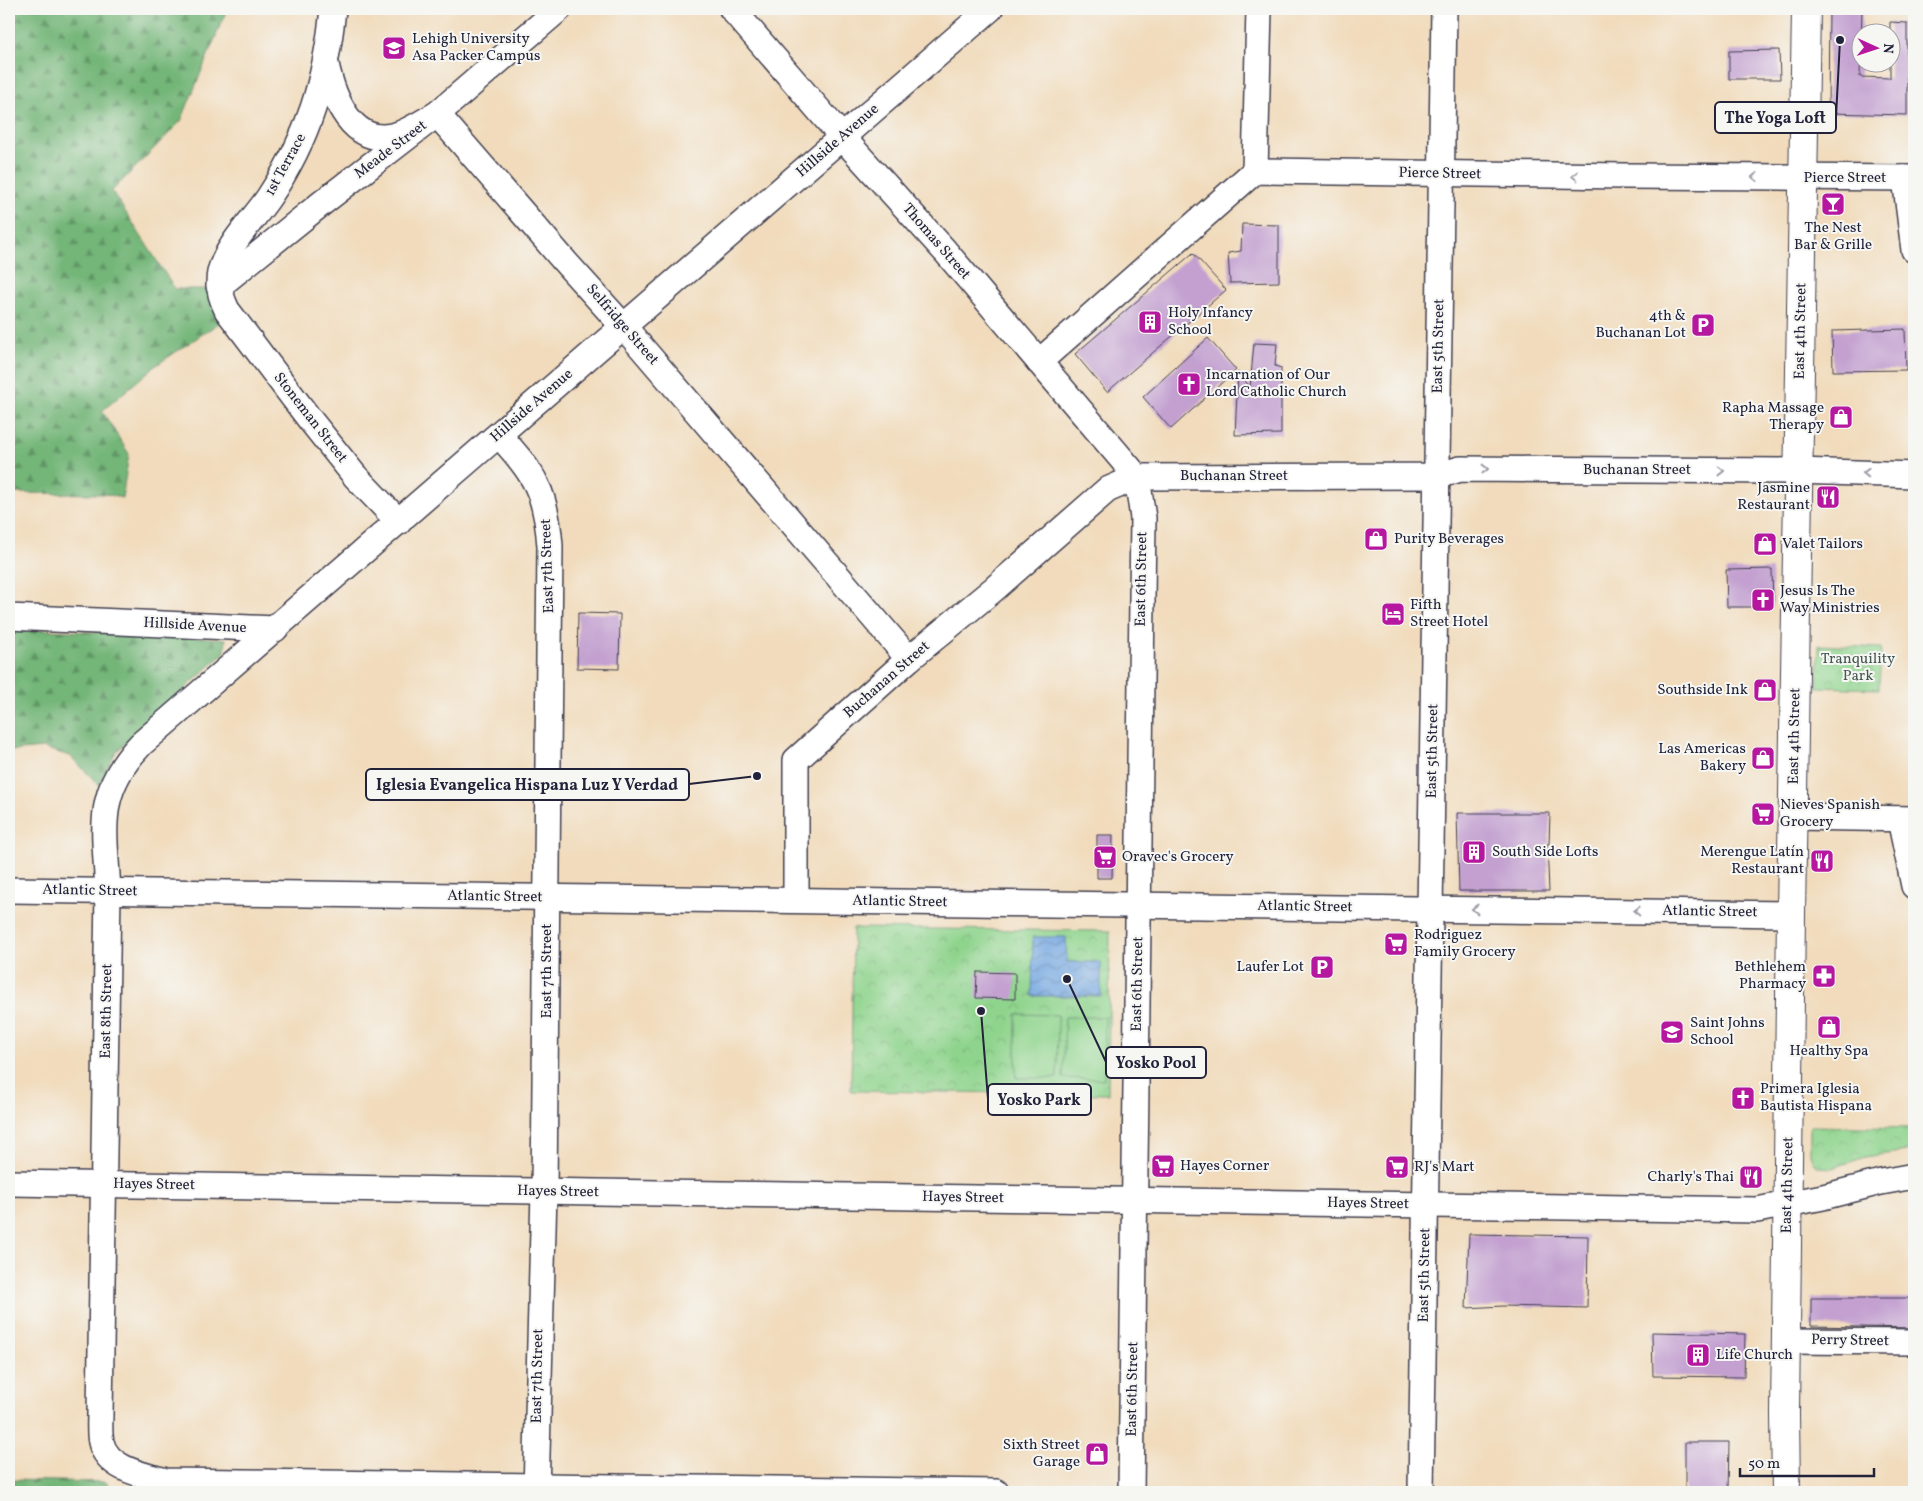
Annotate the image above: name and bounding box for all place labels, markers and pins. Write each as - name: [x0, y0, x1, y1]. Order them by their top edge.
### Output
- place label: Lehigh University Asa Packer Campus: [412, 29, 540, 67]
- school or university icon: Lehigh University Asa Packer Campus: [381, 35, 407, 61]
- callout: The Yoga Loft: [1715, 102, 1836, 133]
- bar icon: The Nest Bar & Grille: [1820, 191, 1846, 217]
- place label: The Nest Bar & Grille: [1794, 218, 1872, 256]
- place label: Holy Infancy School: [1168, 303, 1253, 341]
- place label: 4th & Buchanan Lot: [1595, 306, 1686, 344]
- building icon: Holy Infancy School: [1137, 309, 1163, 335]
- parking icon: 4th & Buchanan Lot: [1690, 312, 1716, 338]
- place label: Incarnation of Our Lord Catholic Church: [1206, 365, 1347, 403]
- church icon: Incarnation of Our Lord Catholic Church: [1176, 371, 1202, 397]
- place label: Rapha Massage Therapy: [1722, 398, 1824, 436]
- shop icon: Rapha Massage Therapy: [1828, 404, 1854, 430]
- place label: Jasmine Restaurant: [1737, 478, 1810, 516]
- restaurant icon: Jasmine Restaurant: [1815, 484, 1841, 510]
- shop icon: Purity Beverages: [1363, 526, 1389, 552]
- place label: Purity Beverages: [1394, 529, 1504, 550]
- shop icon: Valet Tailors: [1752, 531, 1778, 557]
- place label: Valet Tailors: [1782, 534, 1863, 555]
- place label: Jesus Is The Way Ministries: [1780, 581, 1880, 619]
- church icon: Jesus Is The Way Ministries: [1750, 587, 1776, 613]
- place label: Fifth Street Hotel: [1410, 595, 1488, 633]
- hotel icon: Fifth Street Hotel: [1380, 601, 1406, 627]
- shop icon: Southside Ink: [1752, 677, 1778, 703]
- place label: Southside Ink: [1657, 680, 1748, 701]
- place label: Las Americas Bakery: [1658, 739, 1746, 777]
- shop icon: Las Americas Bakery: [1750, 745, 1776, 771]
- callout: Iglesia Evangelica Hispana Luz Y Verdad: [366, 769, 689, 800]
- place label: Nieves Spanish Grocery: [1780, 795, 1880, 833]
- supermarket icon: Nieves Spanish Grocery: [1750, 801, 1776, 827]
- building icon: South Side Lofts: [1461, 839, 1487, 865]
- place label: South Side Lofts: [1492, 842, 1598, 863]
- place label: Merengue Latín Restaurant: [1700, 842, 1804, 880]
- supermarket icon: Oravec's Grocery: [1092, 844, 1118, 870]
- place label: Oravec's Grocery: [1122, 847, 1234, 868]
- restaurant icon: Merengue Latín Restaurant: [1809, 848, 1835, 874]
- place label: Rodriguez Family Grocery: [1414, 925, 1516, 963]
- supermarket icon: Rodriguez Family Grocery: [1383, 931, 1409, 957]
- parking icon: Laufer Lot: [1309, 954, 1335, 980]
- place label: Laufer Lot: [1236, 957, 1304, 978]
- place label: Bethlehem Pharmacy: [1734, 957, 1806, 995]
- pharmacy icon: Bethlehem Pharmacy: [1811, 963, 1837, 989]
- place label: Saint Johns School: [1690, 1013, 1765, 1051]
- shop icon: Healthy Spa: [1816, 1014, 1842, 1040]
- school or university icon: Saint Johns School: [1659, 1019, 1685, 1045]
- place label: Healthy Spa: [1790, 1041, 1868, 1062]
- callout: Yosko Pool: [1106, 1047, 1206, 1078]
- place label: Primera Iglesia Bautista Hispana: [1760, 1079, 1872, 1117]
- callout: Yosko Park: [988, 1084, 1091, 1115]
- church icon: Primera Iglesia Bautista Hispana: [1730, 1085, 1756, 1111]
- supermarket icon: Hayes Corner: [1150, 1153, 1176, 1179]
- supermarket icon: RJ's Mart: [1384, 1154, 1410, 1180]
- place label: Hayes Corner: [1180, 1156, 1269, 1177]
- place label: RJ's Mart: [1414, 1157, 1475, 1178]
- restaurant icon: Charly's Thai: [1738, 1164, 1764, 1190]
- place label: Charly's Thai: [1648, 1167, 1734, 1188]
- building icon: Life Church: [1685, 1342, 1711, 1368]
- place label: Life Church: [1716, 1345, 1793, 1366]
- place label: Sixth Street Garage: [1003, 1435, 1080, 1473]
- shop icon: Sixth Street Garage: [1084, 1441, 1110, 1467]

